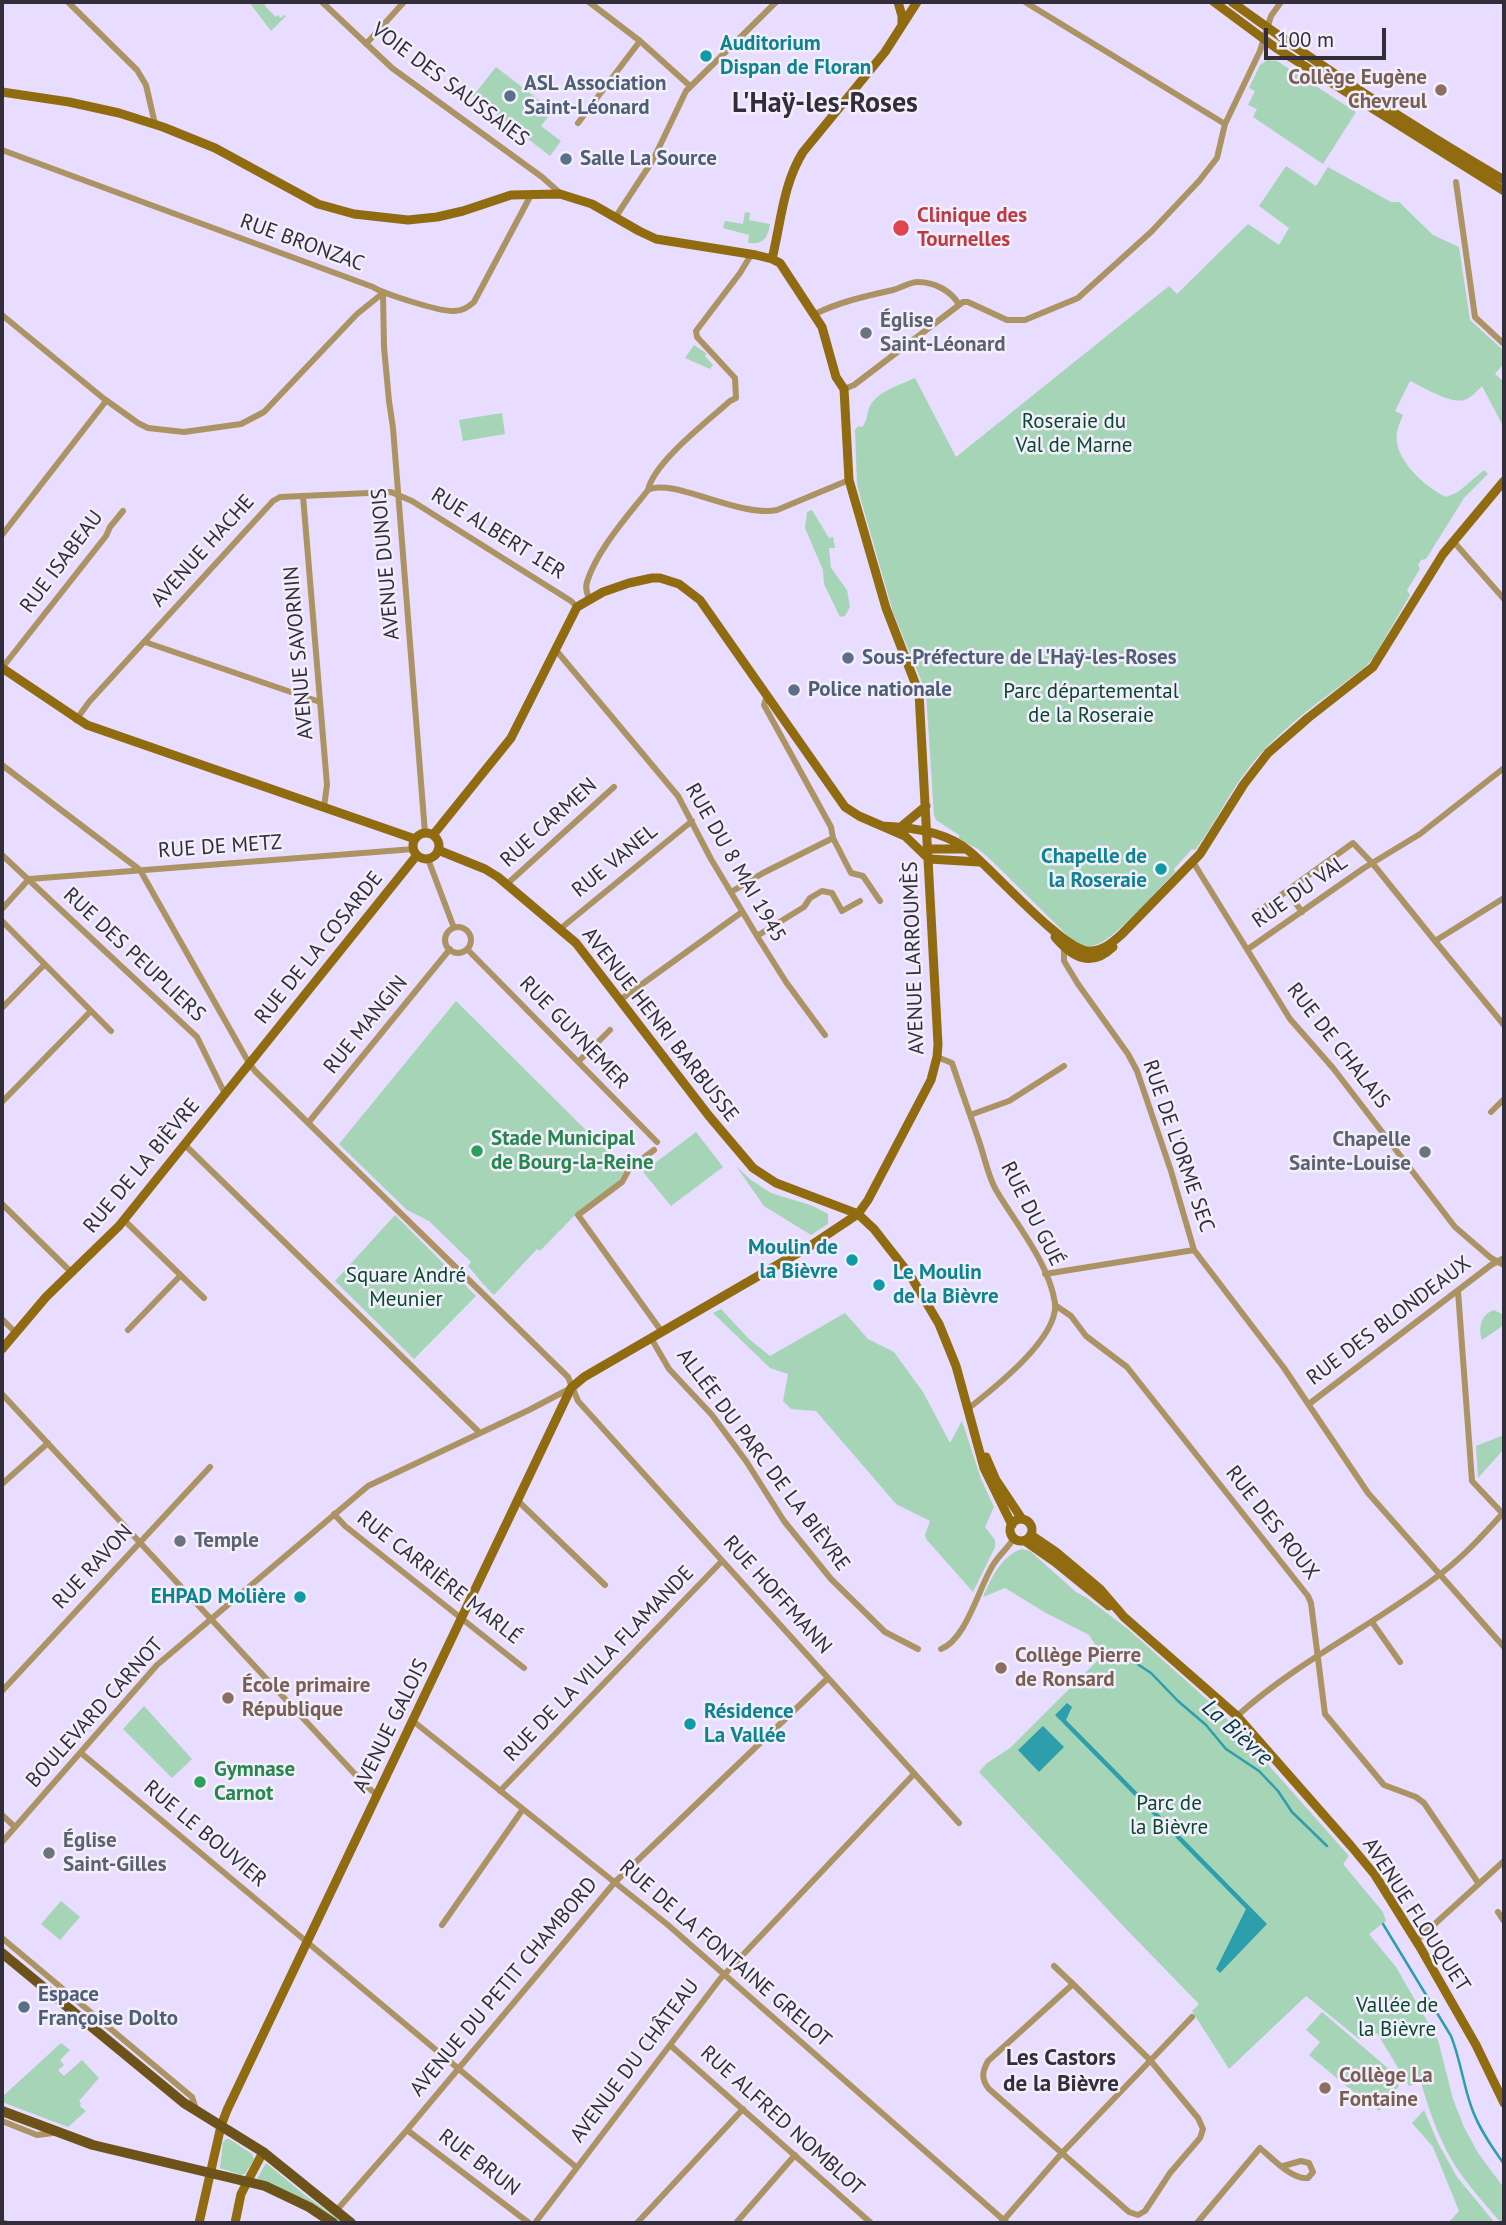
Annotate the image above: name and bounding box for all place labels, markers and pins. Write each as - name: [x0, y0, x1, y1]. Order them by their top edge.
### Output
- place label: Auditorium Dispan de Floran: [720, 31, 871, 81]
- marker: Auditorium Dispan de Floran: [698, 48, 714, 64]
- place label: Collège Eugène Chevreul: [1288, 65, 1427, 115]
- place label: ASL Association Saint-Léonard: [524, 71, 667, 121]
- marker: Collège Eugène Chevreul: [1433, 82, 1449, 98]
- marker: ASL Association Saint-Léonard: [502, 88, 518, 104]
- place label: Salle La Source: [580, 146, 717, 172]
- marker: Salle La Source: [558, 151, 574, 167]
- place label: Clinique des Tournelles: [917, 203, 1027, 253]
- marker: Clinique des Tournelles: [891, 218, 911, 238]
- place label: Église Saint-Léonard: [880, 308, 1006, 358]
- marker: Église Saint-Léonard: [858, 325, 874, 341]
- place label: Sous-Préfecture de L'Haÿ-les-Roses: [862, 645, 1177, 671]
- marker: Sous-Préfecture de L'Haÿ-les-Roses: [840, 650, 856, 666]
- place label: Police nationale: [808, 677, 952, 703]
- marker: Police nationale: [786, 682, 802, 698]
- place label: Chapelle de la Roseraie: [1041, 844, 1147, 894]
- marker: Chapelle de la Roseraie: [1153, 861, 1169, 877]
- place label: Stade Municipal de Bourg-la-Reine: [491, 1126, 654, 1176]
- place label: Chapelle Sainte-Louise: [1289, 1127, 1411, 1177]
- marker: Stade Municipal de Bourg-la-Reine: [469, 1143, 485, 1159]
- marker: Chapelle Sainte-Louise: [1417, 1144, 1433, 1160]
- place label: Moulin de la Bièvre: [748, 1235, 838, 1285]
- marker: Moulin de la Bièvre: [844, 1252, 860, 1268]
- place label: Le Moulin de la Bièvre: [893, 1260, 999, 1310]
- marker: Le Moulin de la Bièvre: [871, 1277, 887, 1293]
- place label: Temple: [194, 1528, 259, 1554]
- marker: Temple: [172, 1533, 188, 1549]
- place label: EHPAD Molière: [151, 1584, 286, 1610]
- marker: EHPAD Molière: [292, 1589, 308, 1605]
- place label: Collège Pierre de Ronsard: [1015, 1643, 1141, 1693]
- marker: Collège Pierre de Ronsard: [993, 1660, 1009, 1676]
- place label: École primaire République: [242, 1673, 370, 1723]
- marker: École primaire République: [220, 1690, 236, 1706]
- place label: Résidence La Vallée: [704, 1699, 794, 1749]
- marker: Résidence La Vallée: [682, 1716, 698, 1732]
- place label: Gymnase Carnot: [214, 1757, 295, 1807]
- marker: Gymnase Carnot: [192, 1774, 208, 1790]
- place label: Église Saint-Gilles: [63, 1828, 167, 1878]
- marker: Église Saint-Gilles: [41, 1845, 57, 1861]
- place label: Espace Françoise Dolto: [38, 1982, 178, 2032]
- marker: Espace Françoise Dolto: [16, 1999, 32, 2015]
- place label: Collège La Fontaine: [1339, 2063, 1433, 2113]
- marker: Collège La Fontaine: [1317, 2080, 1333, 2096]

